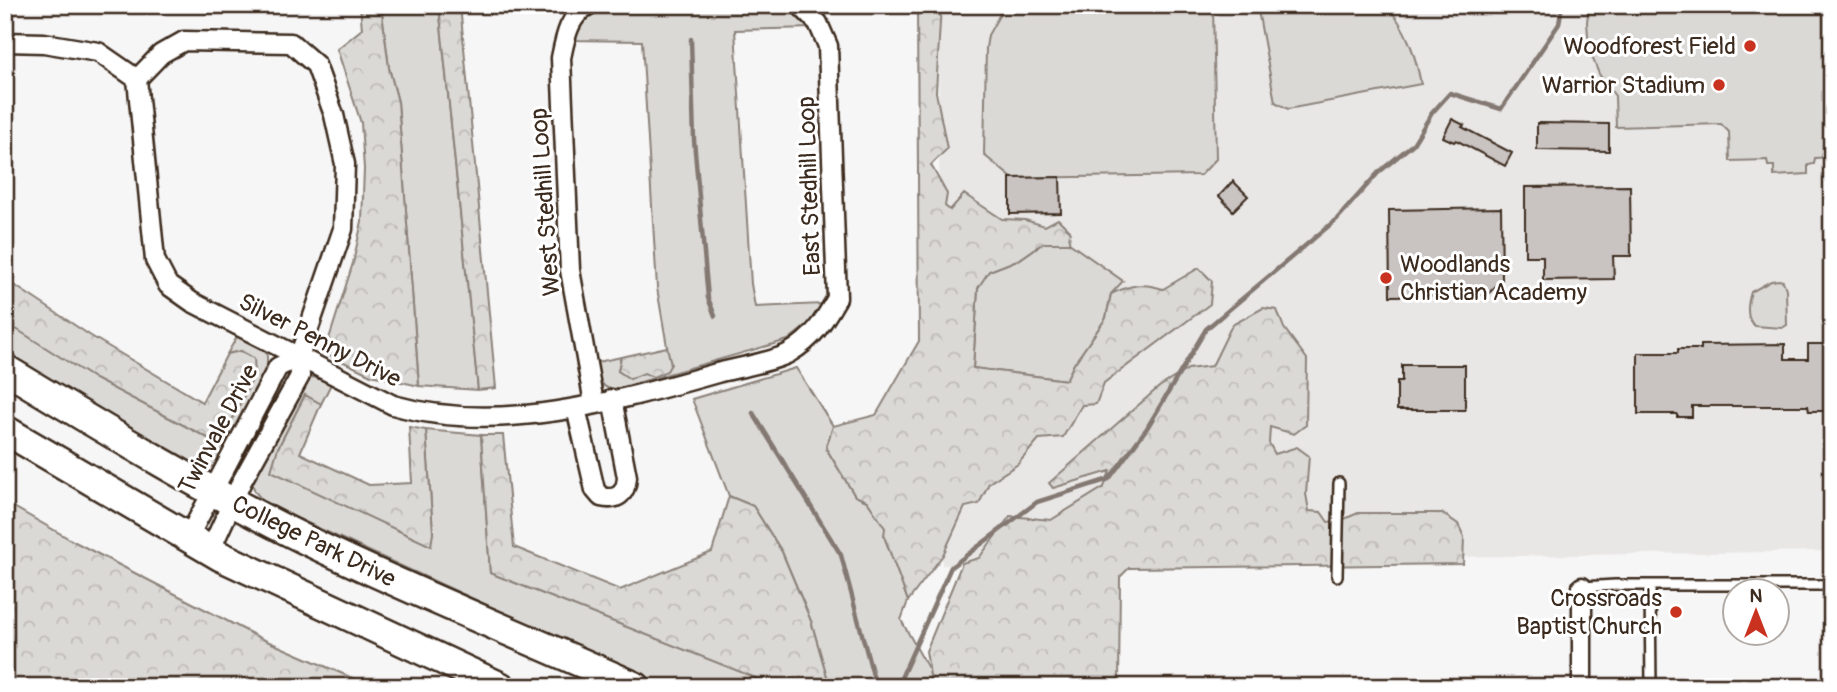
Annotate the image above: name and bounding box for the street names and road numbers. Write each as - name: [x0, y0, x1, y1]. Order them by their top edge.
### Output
- street label: East Stedhill Loop: [792, 96, 827, 276]
- street label: West Stedhill Loop: [524, 107, 567, 297]
- street label: Silver Penny Drive: [234, 287, 406, 394]
- street label: Twinvale Drive: [172, 359, 265, 499]
- street label: College Park Drive: [227, 489, 401, 594]

